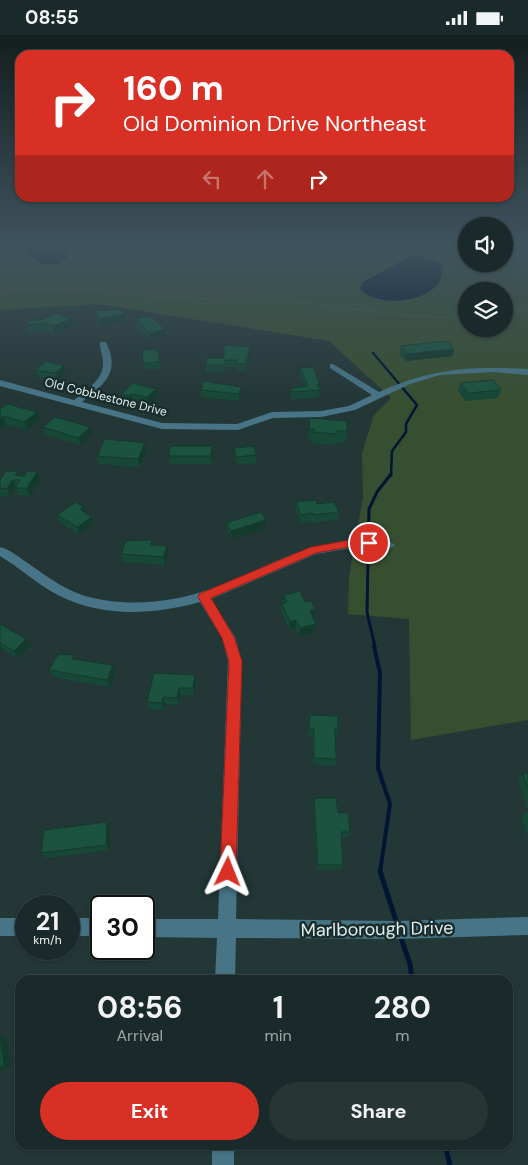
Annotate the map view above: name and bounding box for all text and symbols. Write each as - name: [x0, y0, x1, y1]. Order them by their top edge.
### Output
- text: 08:55: [25, 5, 79, 30]
- text: 160 m: [123, 65, 224, 111]
- icon: right: [40, 70, 105, 135]
- text: Old Dominion Drive Northeast: [123, 109, 426, 138]
- icon: left: [198, 165, 226, 193]
- icon: ahead: [251, 165, 279, 193]
- icon: right: [304, 165, 332, 193]
- map controls: [458, 217, 513, 337]
- button: sound: [458, 217, 513, 272]
- button: layers: [458, 282, 513, 337]
- street label: Old Cobblestone Drive: [43, 374, 169, 420]
- pin: [348, 522, 390, 564]
- icon: arrive: [355, 529, 383, 557]
- position arrow: [201, 845, 253, 897]
- speed limit sign: 30: [90, 895, 155, 960]
- text: 21: [36, 905, 59, 938]
- street label: Marlborough Drive: [300, 916, 454, 942]
- text: km/h: [33, 932, 62, 948]
- text: 08:56: [97, 988, 182, 1027]
- text: 1: [273, 988, 284, 1027]
- text: 280: [374, 988, 431, 1027]
- text: Arrival: [116, 1025, 163, 1046]
- text: min: [264, 1025, 292, 1046]
- text: m: [395, 1025, 409, 1046]
- button: Exit: [40, 1082, 259, 1140]
- button: Share: [269, 1082, 488, 1140]

